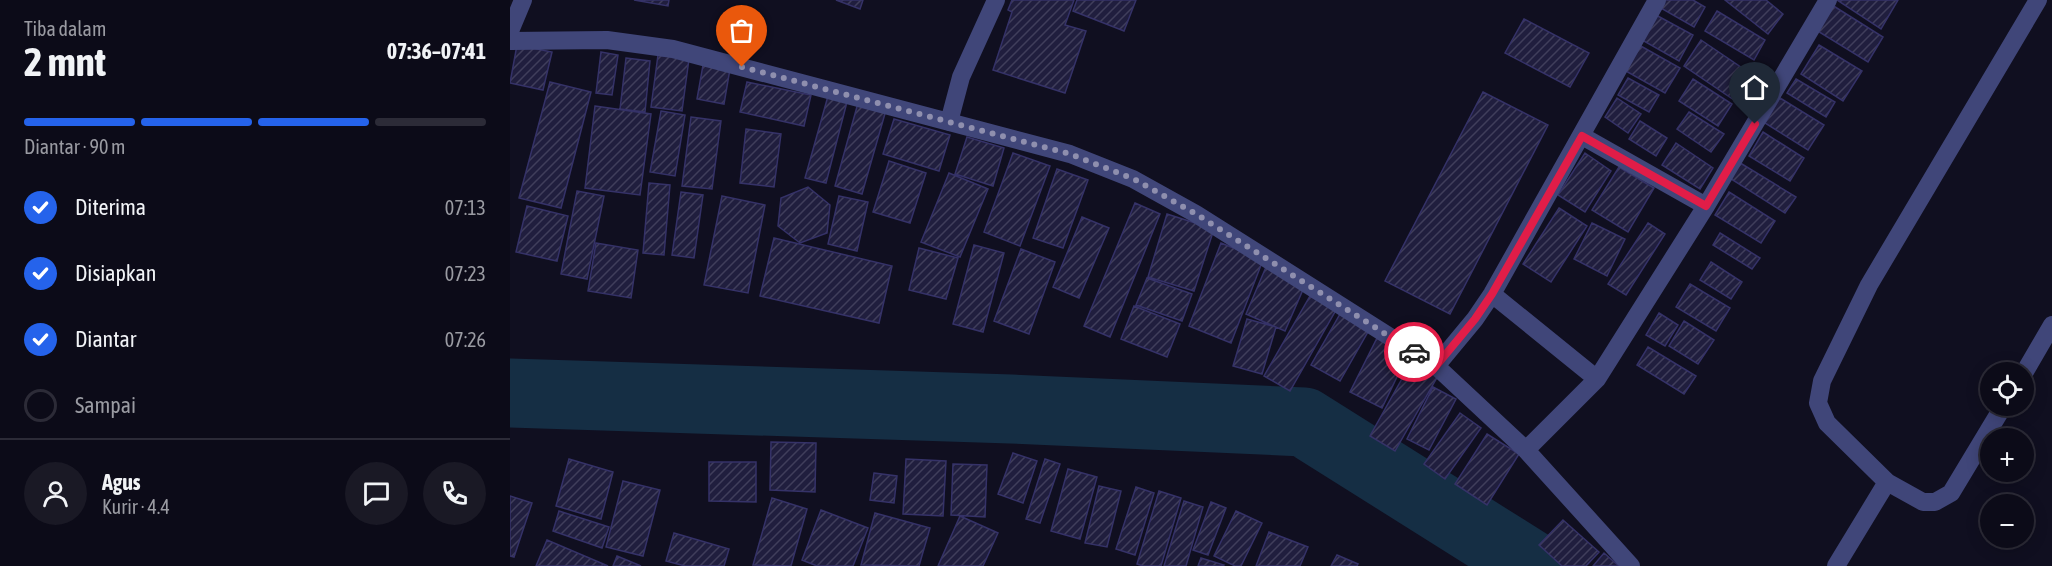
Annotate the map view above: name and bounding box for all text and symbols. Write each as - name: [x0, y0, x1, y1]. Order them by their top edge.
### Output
- pin: [716, 5, 767, 67]
- icon: bag: [725, 14, 758, 47]
- text: Tiba dalam: [24, 17, 106, 40]
- text: 07:36–07:41: [387, 38, 486, 64]
- text: 2 mnt: [24, 40, 106, 84]
- pin: [1729, 62, 1780, 124]
- icon: home: [1738, 71, 1771, 104]
- text: Diantar · 90 m: [24, 135, 125, 158]
- icon: check: [24, 191, 57, 224]
- text: Diterima: [75, 194, 146, 220]
- text: 07:13: [445, 196, 486, 219]
- icon: check: [24, 257, 57, 290]
- text: Disiapkan: [75, 260, 156, 286]
- text: 07:23: [445, 262, 486, 285]
- courier: [1384, 322, 1444, 382]
- icon: check: [24, 323, 57, 356]
- text: Diantar: [75, 326, 136, 352]
- text: 07:26: [445, 328, 486, 351]
- icon: car: [1398, 336, 1431, 369]
- map controls: [1980, 362, 2034, 548]
- button: locate: [1980, 362, 2034, 416]
- text: Sampai: [75, 392, 136, 418]
- button: +: [1980, 428, 2034, 482]
- button: person: [24, 462, 87, 525]
- button: chat: [345, 462, 408, 525]
- button: phone: [423, 462, 486, 525]
- text: Agus: [102, 469, 141, 495]
- button: −: [1980, 494, 2034, 548]
- text: Kurir · 4.4: [102, 495, 170, 518]

